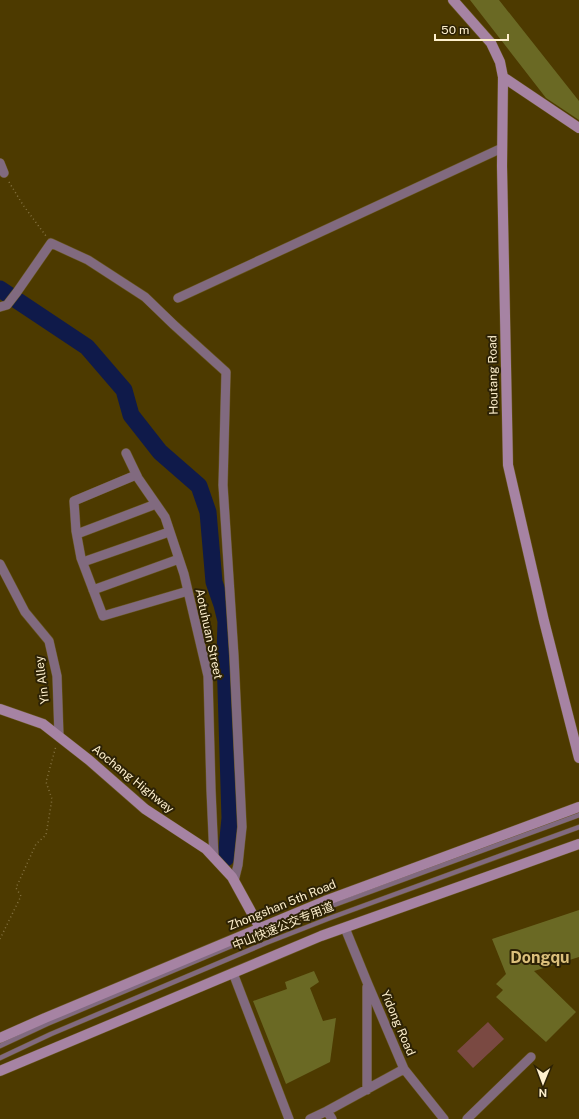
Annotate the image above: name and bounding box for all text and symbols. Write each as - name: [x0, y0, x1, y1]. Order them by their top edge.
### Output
- scale bar: [435, 16, 508, 42]
- text: 50 m: [441, 23, 469, 37]
- street label: Houtang Road: [485, 335, 501, 415]
- street label: Aotuhuan Street: [193, 588, 225, 681]
- street label: Yin Alley: [32, 655, 52, 705]
- street label: Aochang Highway: [89, 742, 177, 817]
- street label: Zhongshan 5th Road: [226, 877, 338, 933]
- street label: 中山快速公交专用道: [230, 899, 336, 953]
- district label: Dongqu: [510, 948, 570, 967]
- street label: Yidong Road: [378, 988, 418, 1058]
- north arrow: [523, 1063, 563, 1103]
- text: N: [538, 1087, 547, 1099]

